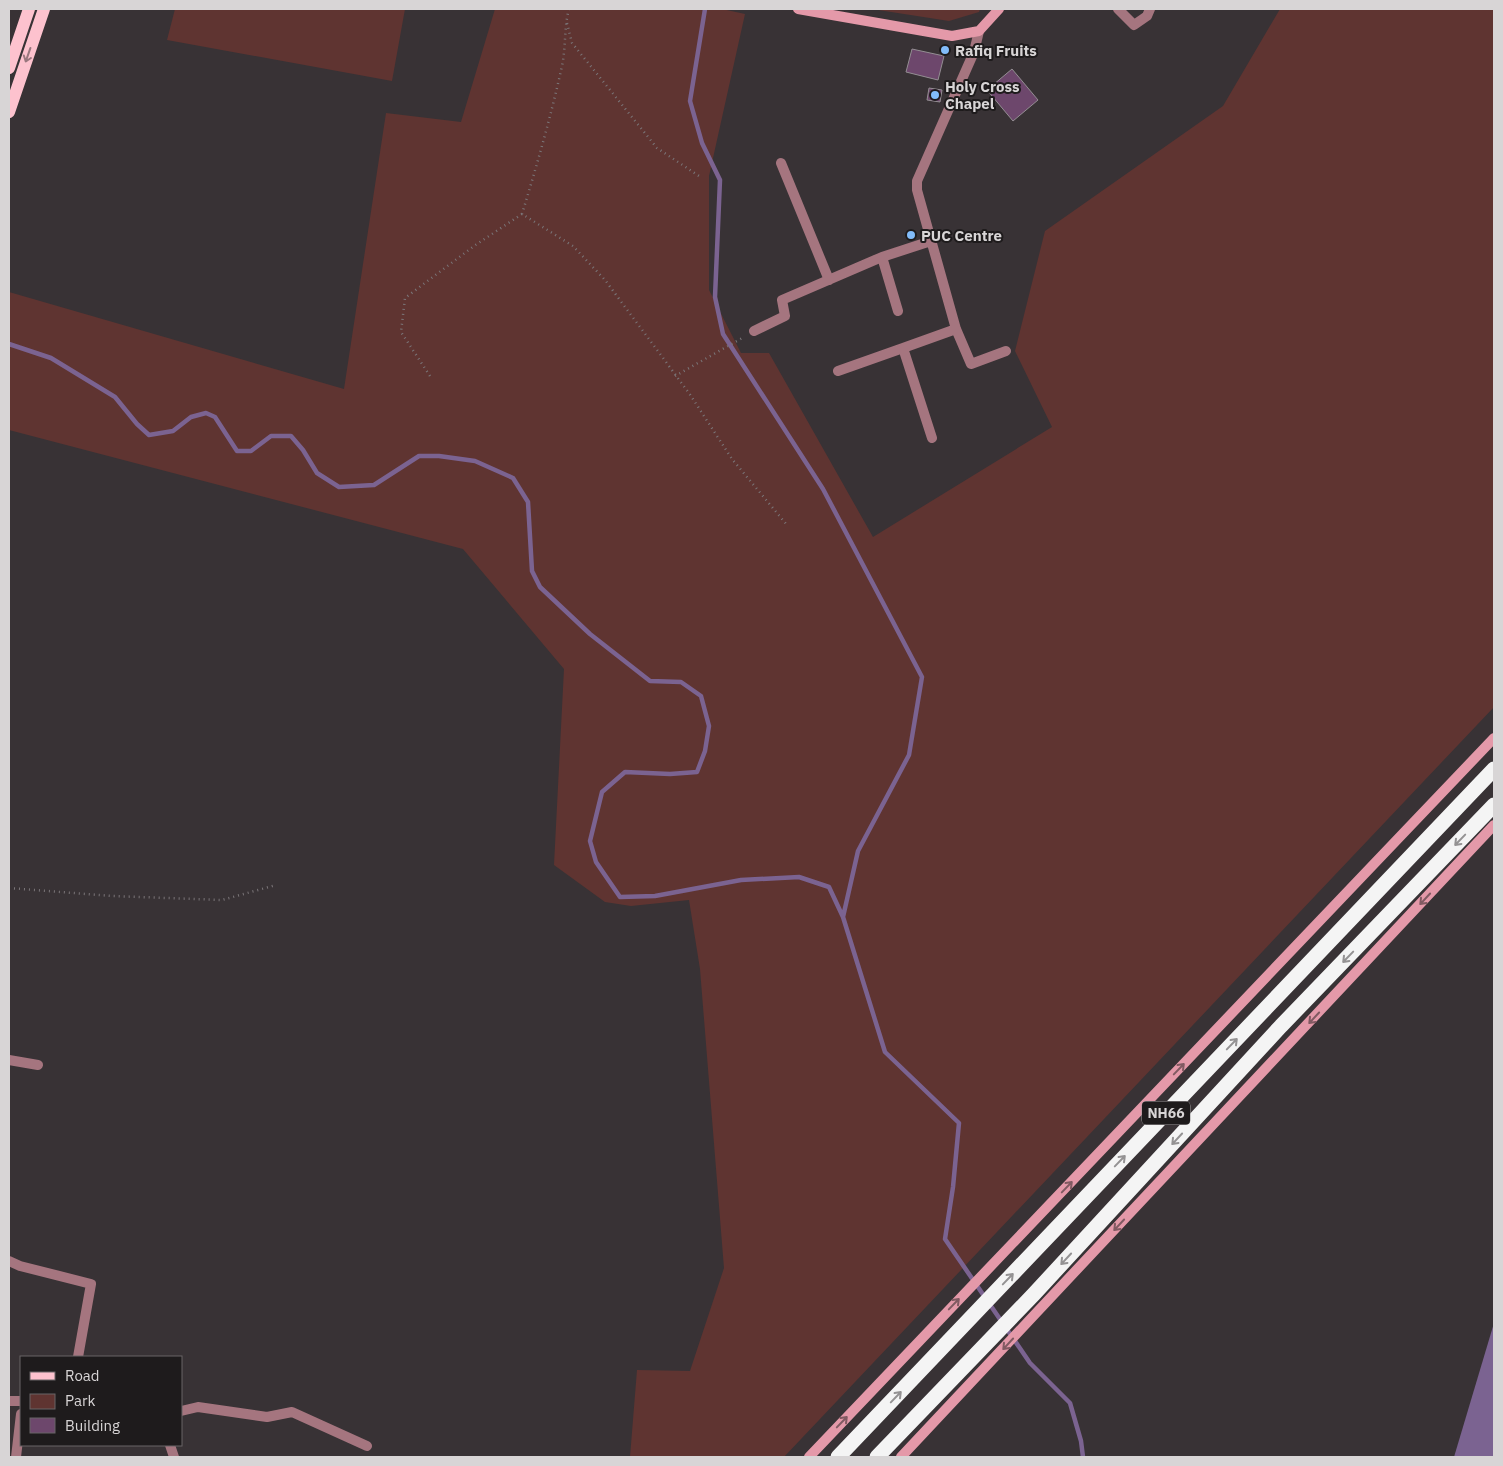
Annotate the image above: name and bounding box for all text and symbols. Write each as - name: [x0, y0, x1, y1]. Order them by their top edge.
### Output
- place label: Rafiq Fruits: [955, 41, 1037, 60]
- marker: Rafiq Fruits: [939, 44, 951, 56]
- one-way arrow: [23, 47, 32, 62]
- place label: Holy Cross Chapel: [945, 77, 1020, 113]
- marker: Holy Cross Chapel: [929, 89, 941, 101]
- place label: PUC Centre: [921, 226, 1002, 245]
- marker: PUC Centre: [905, 229, 917, 241]
- one-way arrow: [1454, 834, 1467, 846]
- one-way arrow: [1419, 893, 1431, 905]
- one-way arrow: [1342, 951, 1354, 963]
- one-way arrow: [1308, 1011, 1320, 1024]
- one-way arrow: [1226, 1038, 1238, 1050]
- one-way arrow: [1173, 1063, 1185, 1075]
- road number: NH66: [1142, 1102, 1190, 1124]
- one-way arrow: [1171, 1133, 1183, 1146]
- one-way arrow: [1114, 1155, 1126, 1168]
- one-way arrow: [1060, 1181, 1072, 1193]
- one-way arrow: [1113, 1219, 1125, 1232]
- one-way arrow: [1061, 1252, 1072, 1265]
- one-way arrow: [1002, 1273, 1014, 1285]
- one-way arrow: [948, 1298, 960, 1311]
- one-way arrow: [1002, 1338, 1014, 1350]
- legend: [20, 1356, 182, 1446]
- text: Road: [65, 1366, 100, 1385]
- one-way arrow: [890, 1390, 902, 1403]
- text: Park: [65, 1391, 95, 1410]
- text: Building: [65, 1416, 120, 1435]
- one-way arrow: [836, 1416, 848, 1428]

